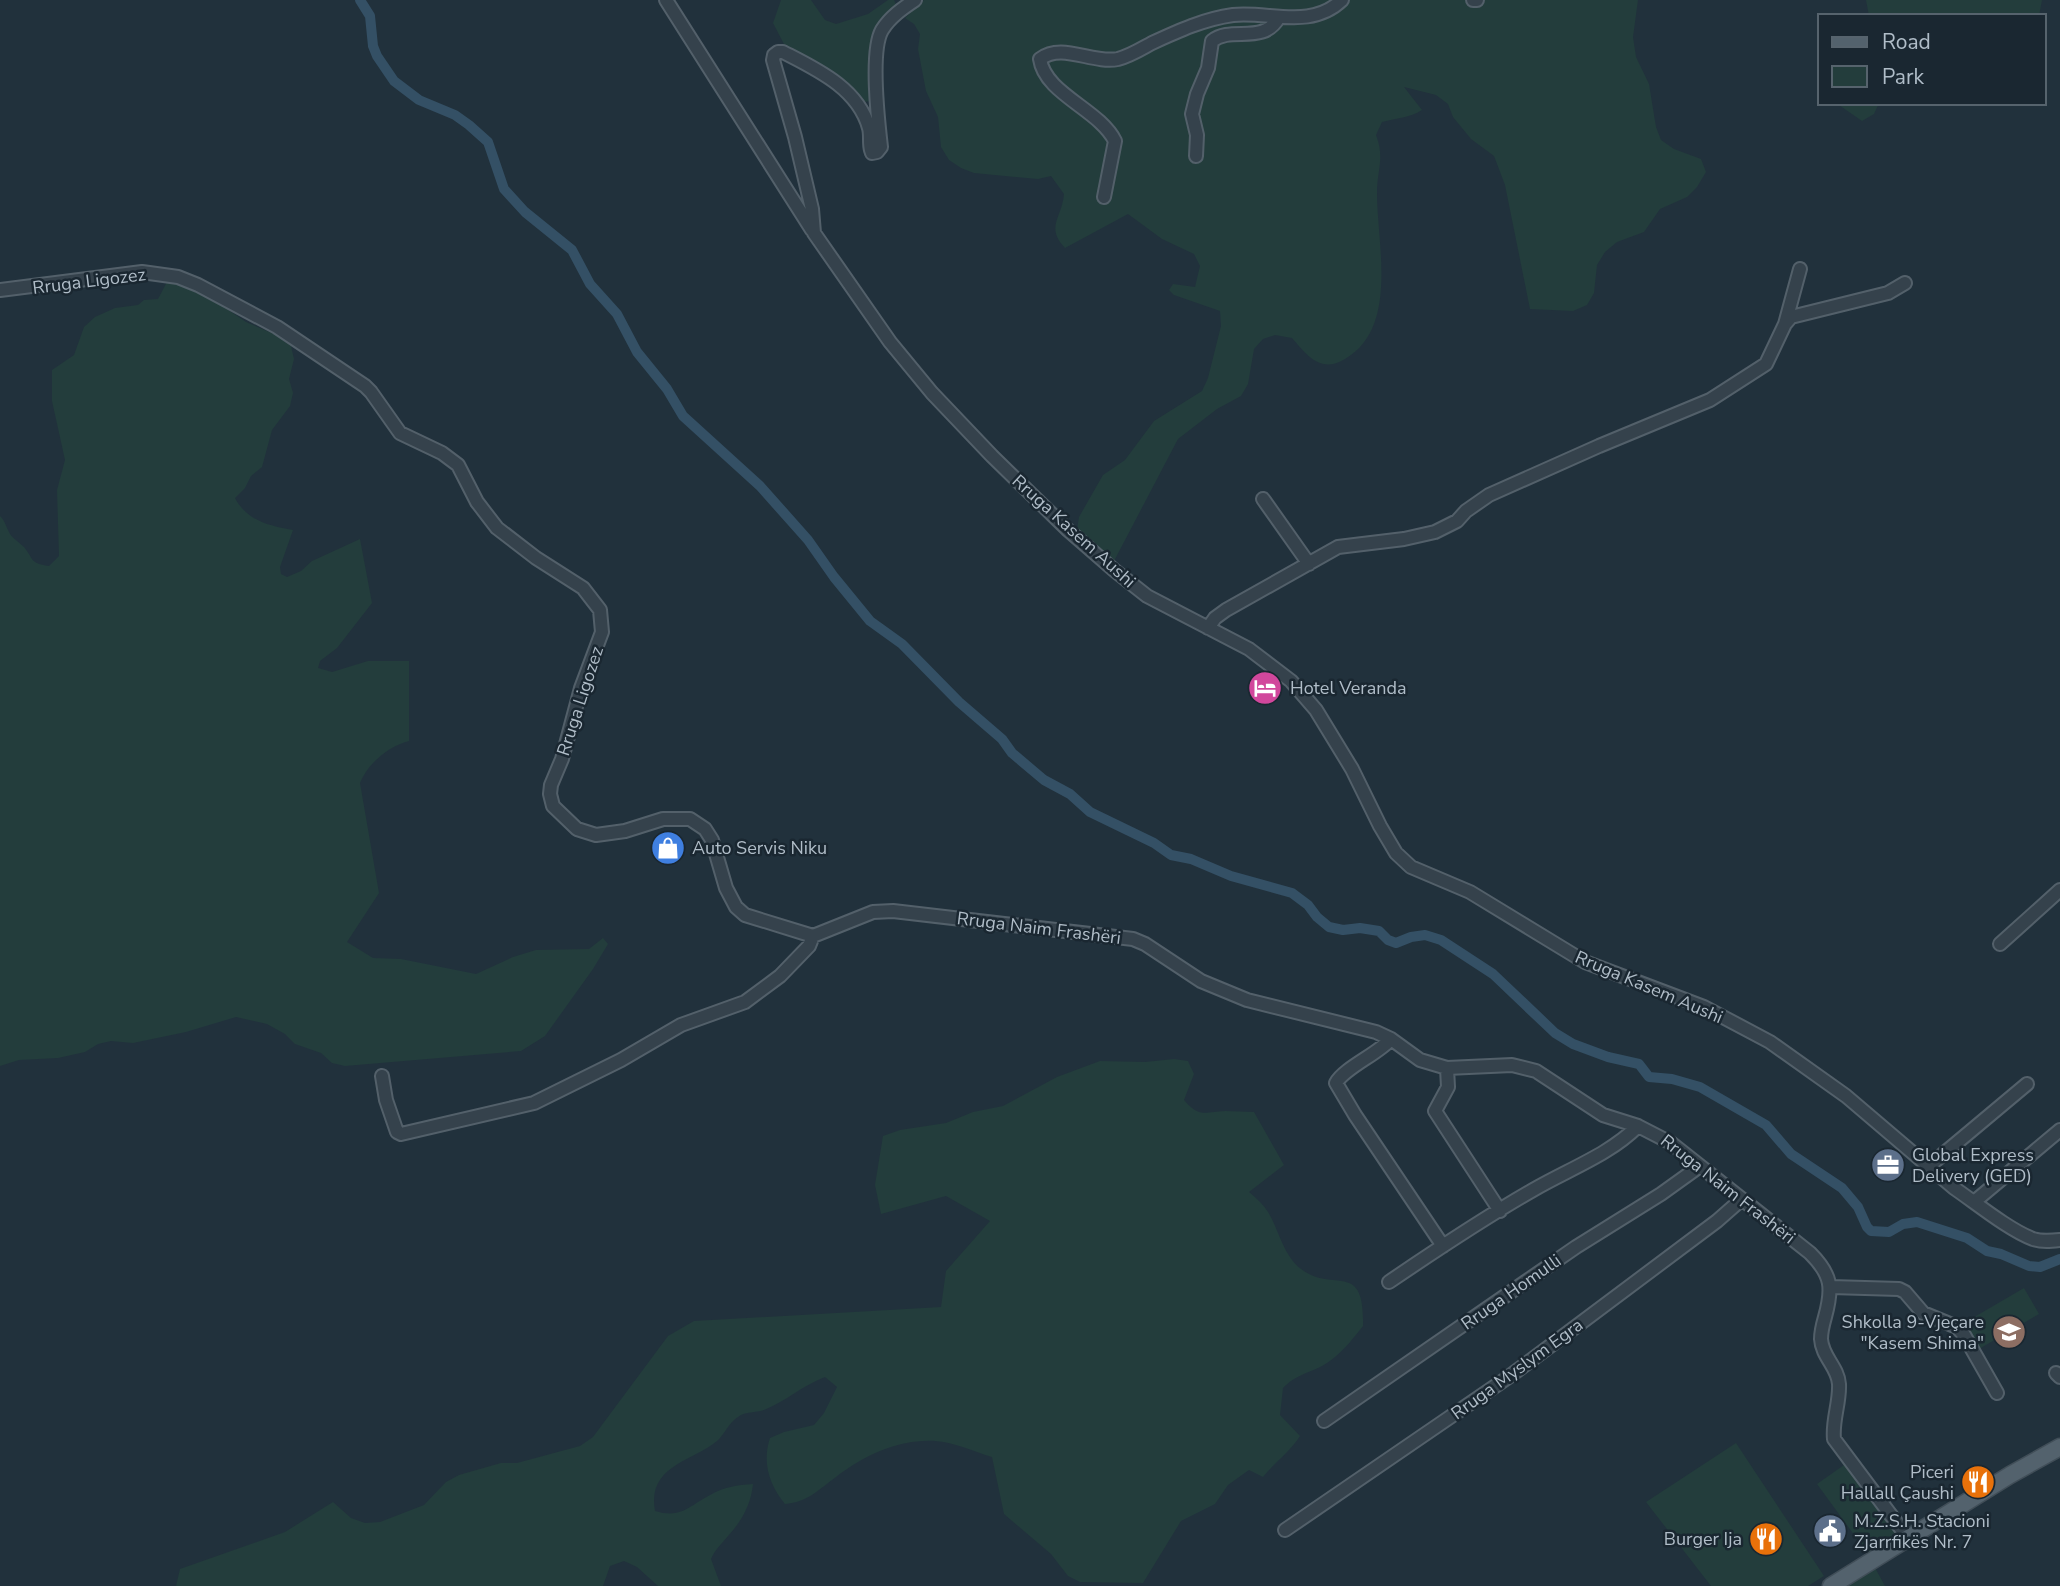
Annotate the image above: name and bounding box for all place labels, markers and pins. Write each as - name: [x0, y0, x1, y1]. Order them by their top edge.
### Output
- hotel icon: Hotel Veranda: [1246, 669, 1284, 707]
- place label: Hotel Veranda: [1290, 676, 1406, 700]
- shop icon: Auto Servis Niku: [649, 829, 687, 867]
- place label: Auto Servis Niku: [692, 836, 827, 860]
- place label: Global Express Delivery (GED): [1912, 1143, 2034, 1188]
- office icon: Global Express Delivery (GED): [1869, 1146, 1907, 1184]
- place label: Shkolla 9-Vjeçare "Kasem Shima": [1842, 1310, 1984, 1355]
- school or university icon: Shkolla 9-Vjeçare "Kasem Shima": [1990, 1313, 2028, 1351]
- place label: Piceri Hallall Çaushi: [1841, 1460, 1954, 1505]
- restaurant icon: Piceri Hallall Çaushi: [1959, 1463, 1997, 1501]
- place label: M.Z.S.H. Stacioni Zjarrfikës Nr. 7: [1854, 1509, 1990, 1554]
- public building icon: M.Z.S.H. Stacioni Zjarrfikës Nr. 7: [1811, 1512, 1849, 1550]
- restaurant icon: Burger Ija: [1747, 1520, 1785, 1558]
- place label: Burger Ija: [1664, 1527, 1742, 1551]

